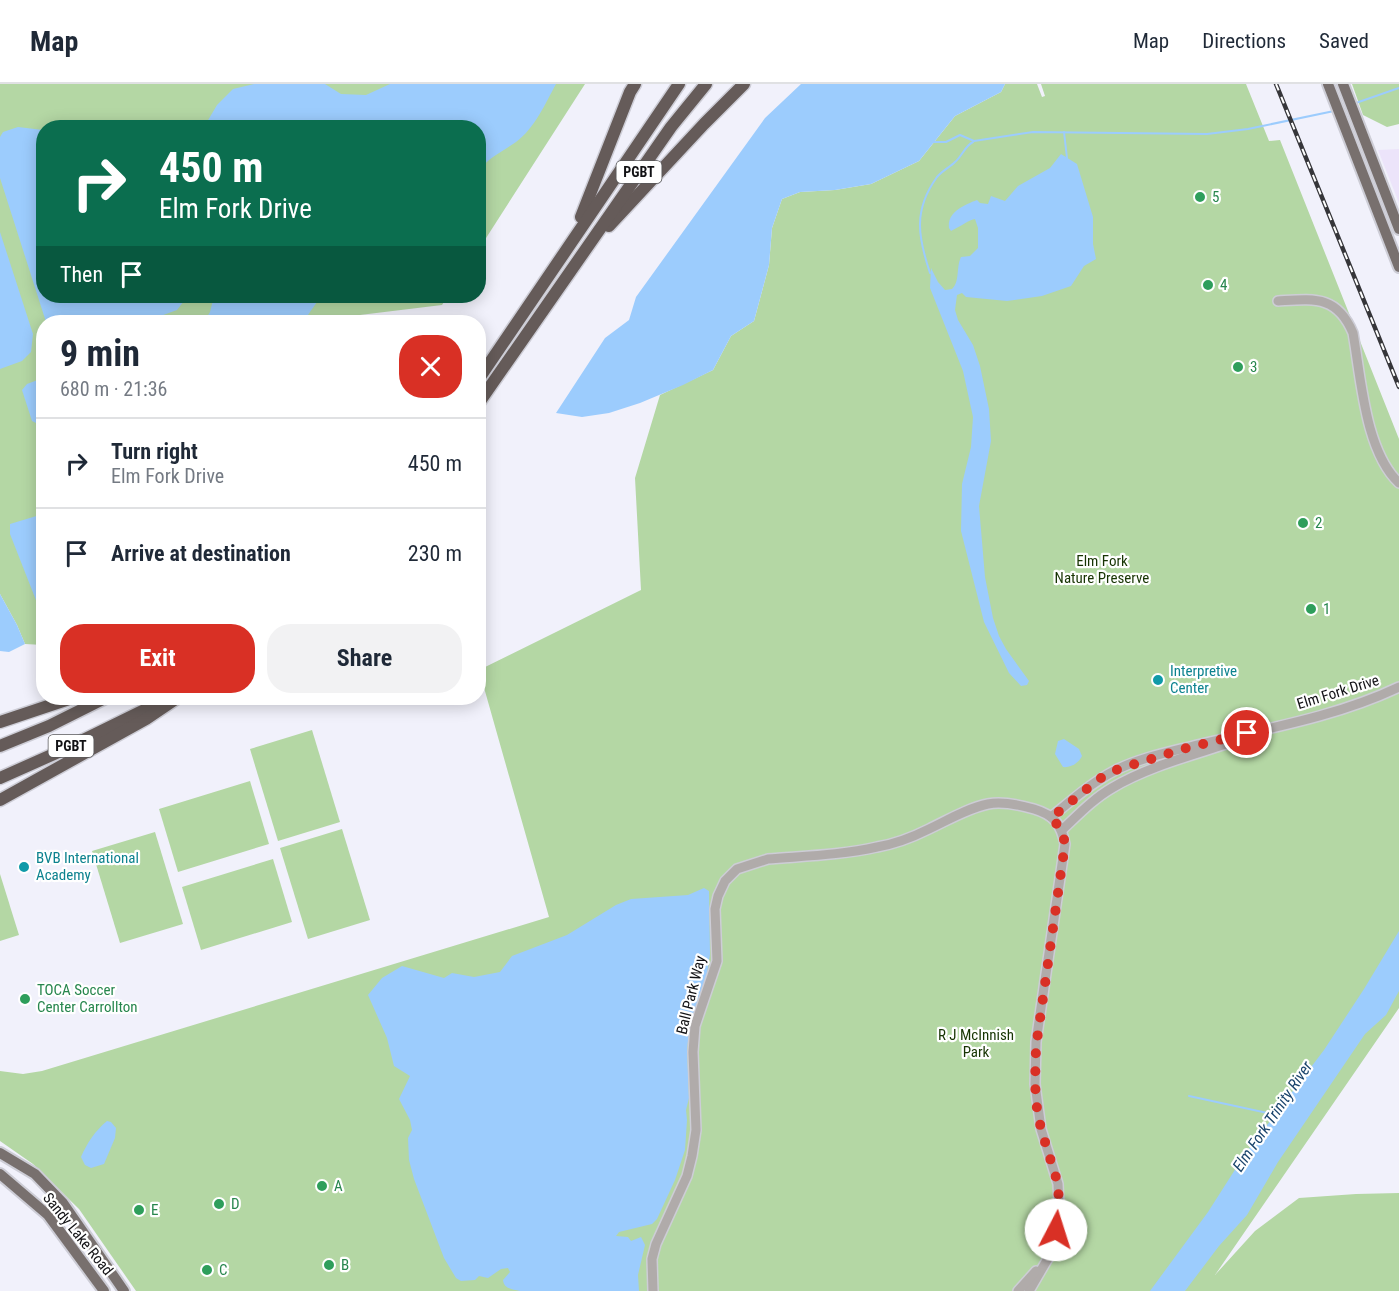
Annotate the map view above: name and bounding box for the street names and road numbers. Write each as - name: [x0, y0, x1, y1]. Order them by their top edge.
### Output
- road number: PGBT: [616, 161, 662, 183]
- street label: Elm Fork Drive: [1295, 671, 1381, 713]
- road number: PGBT: [48, 735, 94, 757]
- street label: Ball Park Way: [673, 954, 709, 1036]
- street label: Sandy Lake Road: [39, 1189, 117, 1279]

